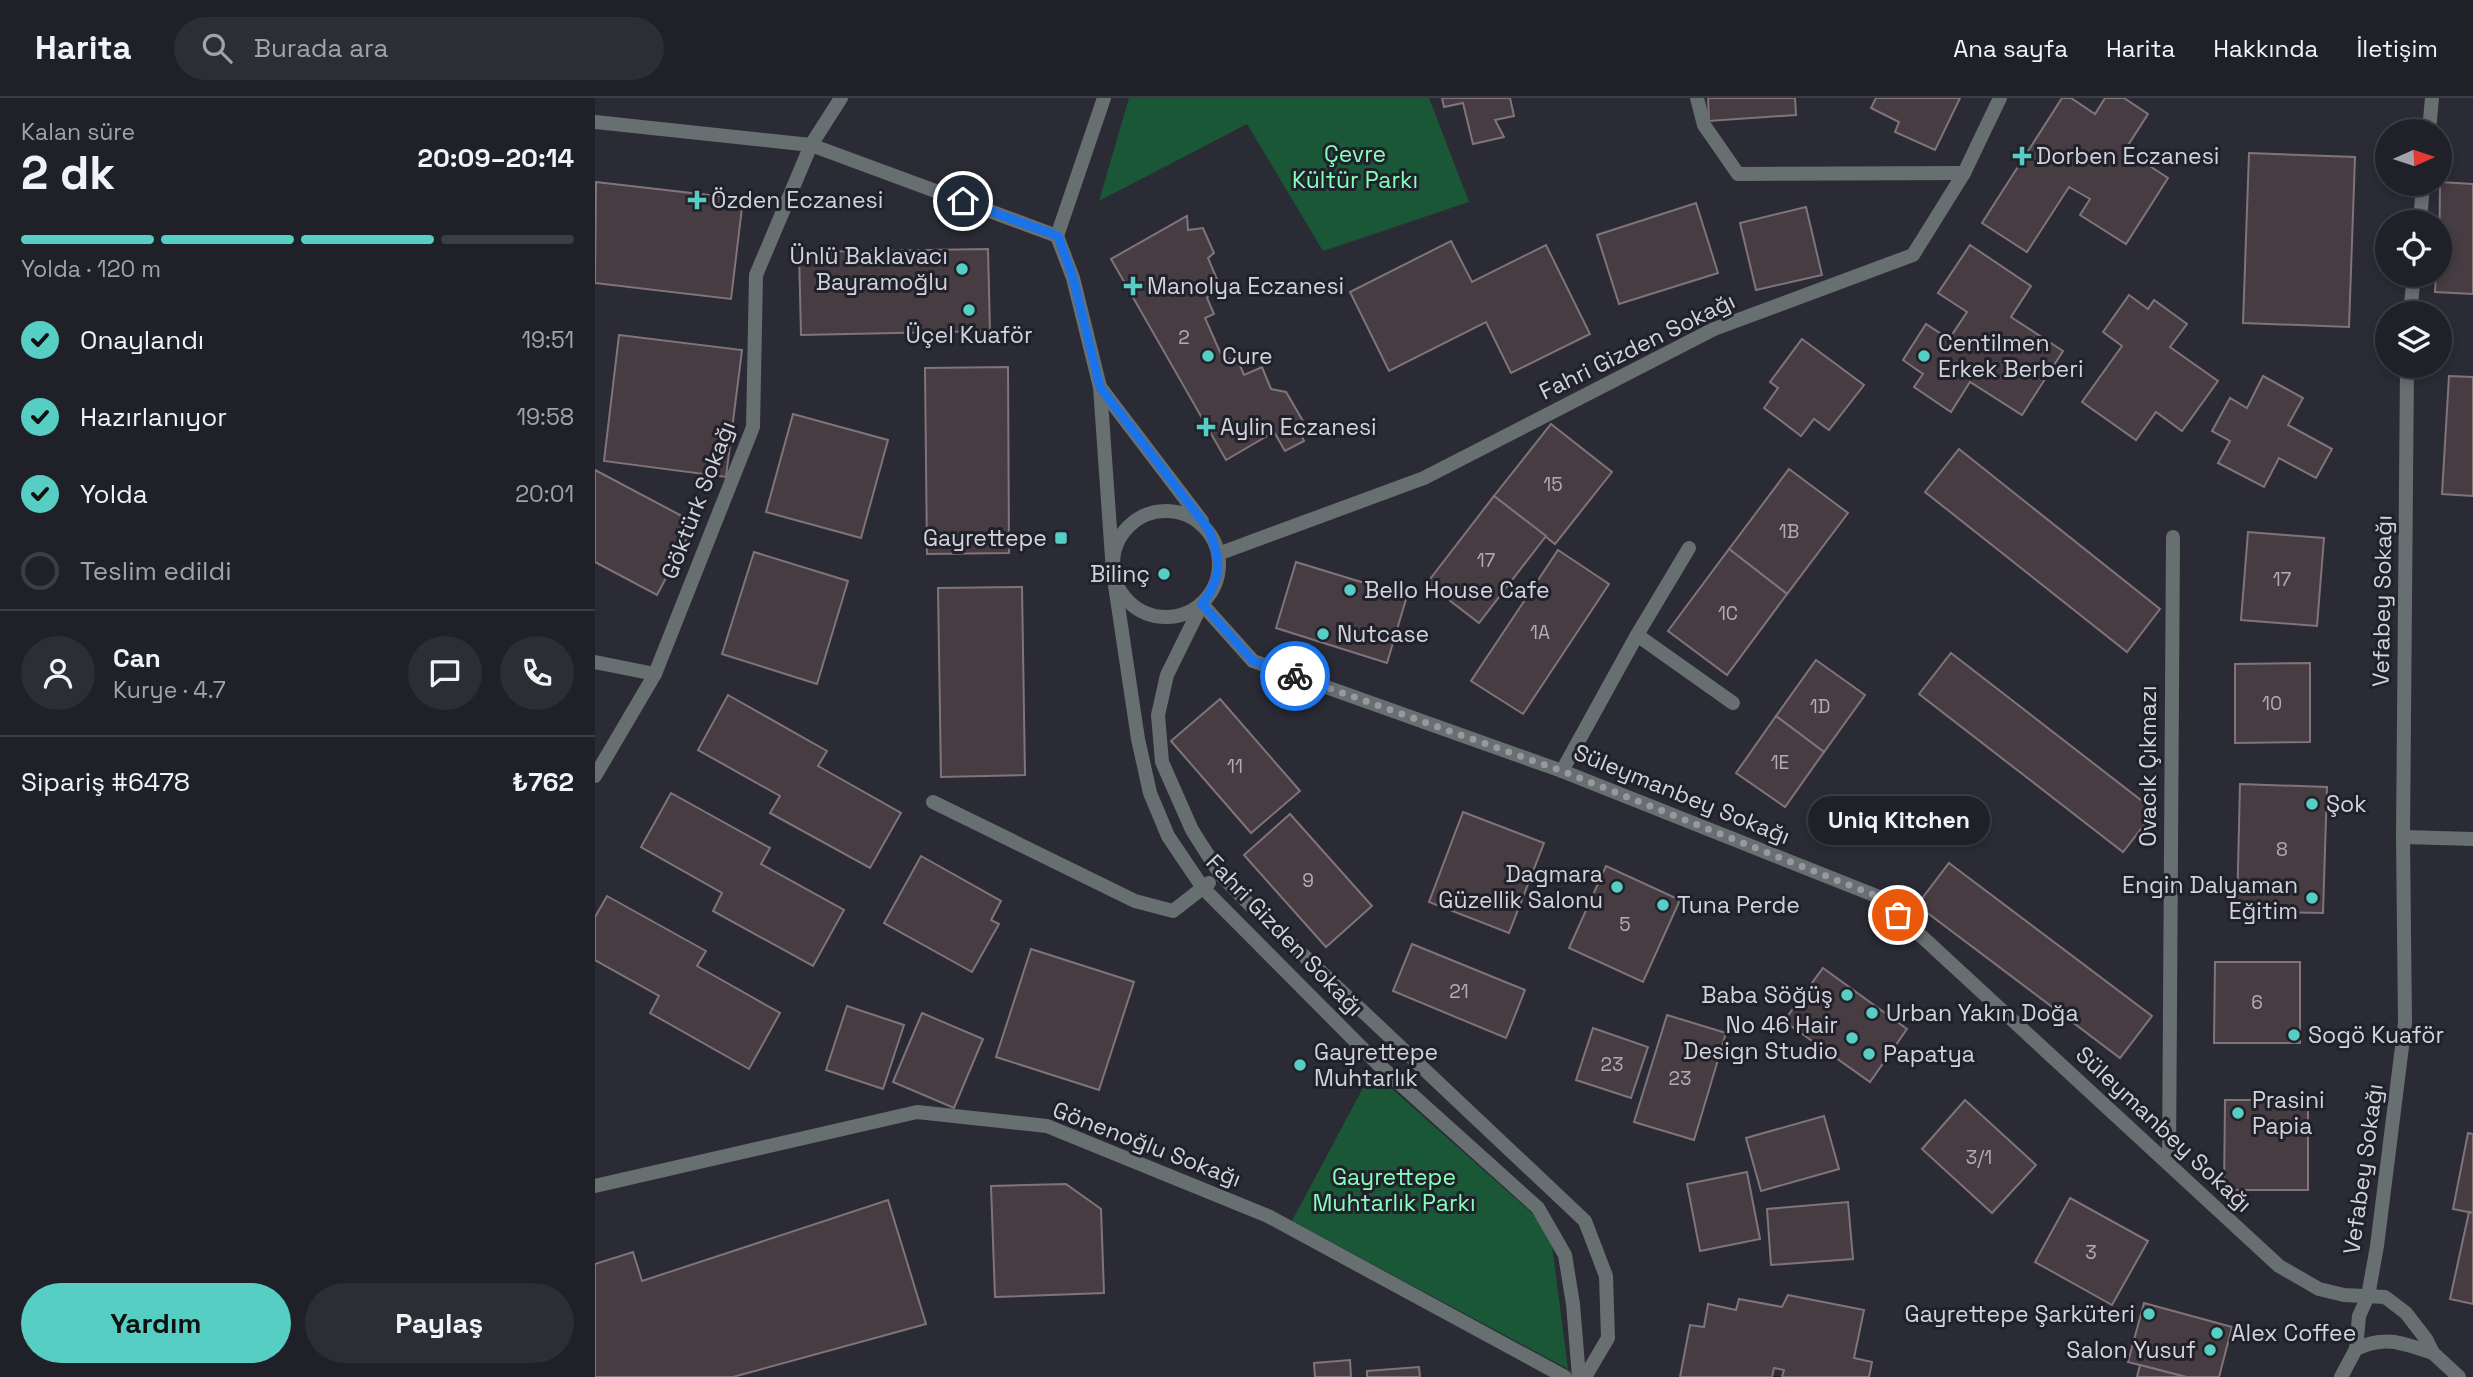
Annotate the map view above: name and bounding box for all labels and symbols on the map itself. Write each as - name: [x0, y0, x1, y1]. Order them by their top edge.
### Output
- north arrow: [2375, 119, 2452, 196]
- park label: Çevre Kültür Parkı: [1292, 139, 1418, 195]
- place label: Dorben Eczanesi: [2036, 141, 2219, 171]
- marker: Dorben Eczanesi: [2014, 148, 2030, 164]
- pin: [933, 171, 993, 231]
- place label: Özden Eczanesi: [711, 185, 883, 215]
- marker: Özden Eczanesi: [689, 192, 705, 208]
- place label: Ünlü Baklavacı Bayramoğlu: [790, 241, 948, 297]
- marker: Ünlü Baklavacı Bayramoğlu: [954, 261, 970, 277]
- place label: Manolya Eczanesi: [1147, 271, 1344, 301]
- marker: Manolya Eczanesi: [1125, 278, 1141, 294]
- street label: Fahri Gizden Sokağı: [1534, 286, 1740, 406]
- marker: Üçel Kuaför: [961, 302, 977, 318]
- place label: Üçel Kuaför: [905, 320, 1033, 350]
- house number: 2: [1178, 325, 1190, 350]
- place label: Centilmen Erkek Berberi: [1938, 328, 2084, 384]
- place label: Cure: [1222, 341, 1273, 371]
- marker: Cure: [1200, 348, 1216, 364]
- marker: Centilmen Erkek Berberi: [1916, 348, 1932, 364]
- place label: Aylin Eczanesi: [1220, 412, 1377, 442]
- street label: Göktürk Sokağı: [654, 417, 742, 583]
- marker: Aylin Eczanesi: [1198, 419, 1214, 435]
- house number: 15: [1543, 472, 1563, 497]
- street label: Vefabey Sokağı: [2366, 515, 2398, 687]
- house number: 1B: [1779, 519, 1799, 544]
- place label: Gayrettepe: [923, 523, 1047, 553]
- marker: Gayrettepe: [1053, 530, 1069, 546]
- house number: 17: [1477, 548, 1496, 573]
- place label: Bilinç: [1090, 559, 1150, 589]
- marker: Bilinç: [1156, 566, 1172, 582]
- house number: 17: [2273, 567, 2292, 592]
- place label: Bello House Cafe: [1364, 575, 1550, 605]
- marker: Bello House Cafe: [1342, 582, 1358, 598]
- house number: 1C: [1718, 601, 1738, 626]
- place label: Nutcase: [1337, 619, 1429, 649]
- house number: 1A: [1530, 620, 1550, 645]
- marker: Nutcase: [1315, 626, 1331, 642]
- courier: [1260, 641, 1330, 711]
- street label: Ovacık Çıkmazı: [2133, 685, 2163, 847]
- house number: 10: [2262, 691, 2282, 716]
- house number: 1D: [1810, 694, 1830, 719]
- street label: Süleymanbey Sokağı: [1569, 737, 1795, 851]
- house number: 1E: [1771, 750, 1789, 775]
- house number: 11: [1227, 754, 1243, 779]
- place label: Şok: [2326, 789, 2367, 819]
- callout: Uniq Kitchen: [1807, 796, 1989, 845]
- marker: Şok: [2304, 796, 2320, 812]
- house number: 8: [2276, 837, 2288, 862]
- street label: Fahri Gizden Sokağı: [1200, 847, 1370, 1023]
- place label: Dagmara Güzellik Salonu: [1438, 859, 1603, 915]
- house number: 9: [1302, 868, 1314, 893]
- place label: Engin Dalyaman Eğitim: [2122, 870, 2298, 926]
- marker: Dagmara Güzellik Salonu: [1609, 879, 1625, 895]
- pin: [1868, 885, 1928, 945]
- place label: Tuna Perde: [1677, 890, 1800, 920]
- marker: Engin Dalyaman Eğitim: [2304, 890, 2320, 906]
- marker: Tuna Perde: [1655, 897, 1671, 913]
- house number: 5: [1619, 912, 1631, 937]
- house number: 21: [1449, 979, 1469, 1004]
- place label: Baba Söğüş: [1701, 980, 1833, 1010]
- marker: Baba Söğüş: [1839, 987, 1855, 1003]
- house number: 6: [2251, 990, 2263, 1015]
- place label: Urban Yakın Doğa: [1886, 998, 2079, 1028]
- marker: Urban Yakın Doğa: [1864, 1005, 1880, 1021]
- place label: No 46 Hair Design Studio: [1683, 1010, 1838, 1066]
- place label: Sogö Kuaför: [2308, 1020, 2444, 1050]
- marker: Sogö Kuaför: [2286, 1027, 2302, 1043]
- marker: No 46 Hair Design Studio: [1844, 1030, 1860, 1046]
- place label: Gayrettepe Muhtarlık: [1314, 1037, 1438, 1093]
- place label: Papatya: [1883, 1039, 1975, 1069]
- street label: Süleymanbey Sokağı: [2069, 1039, 2259, 1219]
- marker: Papatya: [1861, 1046, 1877, 1062]
- house number: 23: [1601, 1052, 1623, 1077]
- marker: Gayrettepe Muhtarlık: [1292, 1057, 1308, 1073]
- house number: 23: [1669, 1066, 1691, 1091]
- street label: Vefabey Sokağı: [2336, 1082, 2390, 1256]
- place label: Prasini Papia: [2252, 1085, 2325, 1141]
- street label: Gönenoğlu Sokağı: [1048, 1094, 1246, 1194]
- marker: Prasini Papia: [2230, 1105, 2246, 1121]
- house number: 3/1: [1966, 1145, 1992, 1170]
- park label: Gayrettepe Muhtarlık Parkı: [1312, 1162, 1476, 1218]
- house number: 3: [2085, 1240, 2097, 1265]
- place label: Gayrettepe Şarküteri: [1904, 1299, 2135, 1329]
- marker: Gayrettepe Şarküteri: [2141, 1306, 2157, 1322]
- place label: Alex Coffee: [2231, 1318, 2356, 1348]
- marker: Alex Coffee: [2209, 1325, 2225, 1341]
- place label: Salon Yusuf: [2066, 1335, 2196, 1365]
- marker: Salon Yusuf: [2202, 1342, 2218, 1358]

